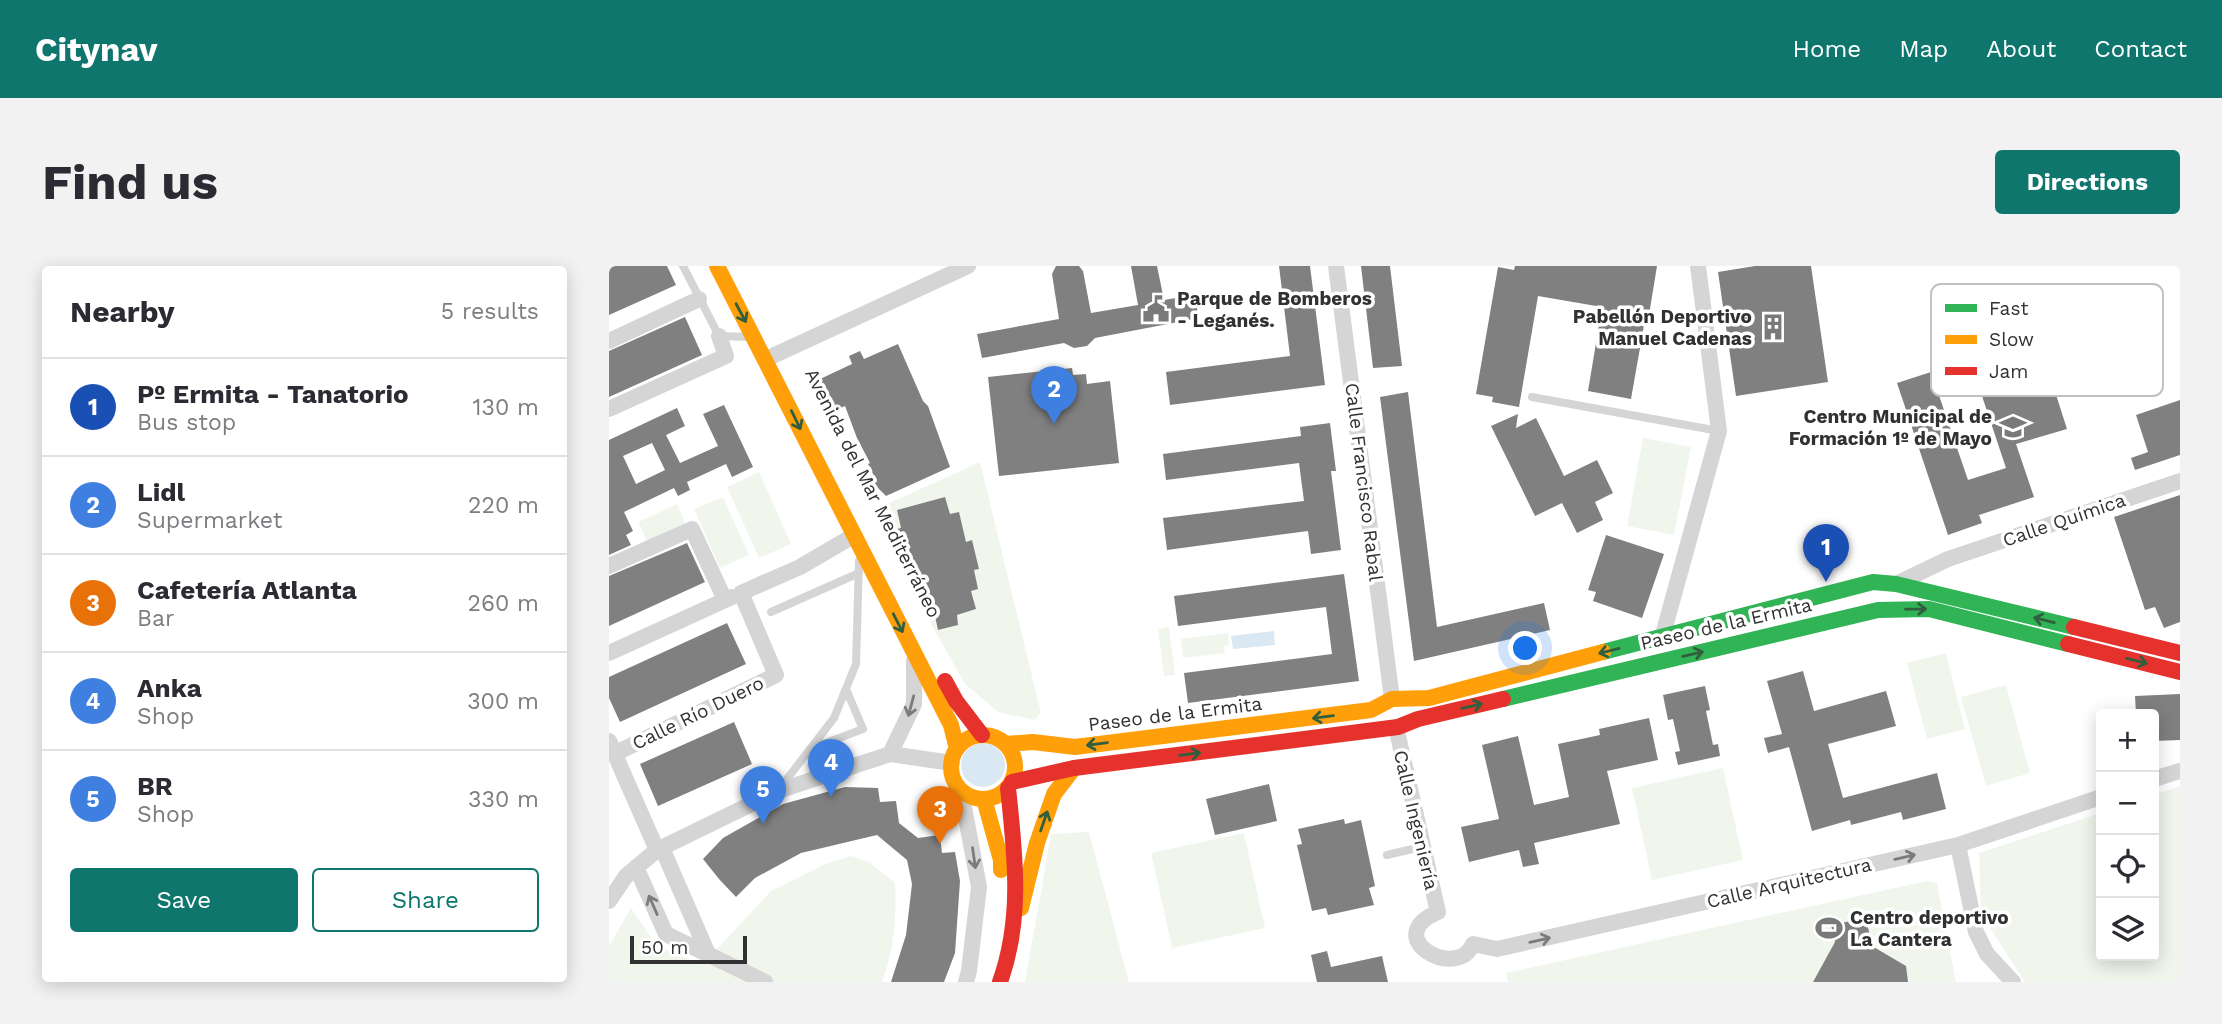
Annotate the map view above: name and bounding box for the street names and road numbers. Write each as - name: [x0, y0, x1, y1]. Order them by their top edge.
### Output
- street label: Avenida del Mar Mediterráneo: [800, 365, 946, 621]
- street label: Calle Francisco Rabal: [1340, 381, 1388, 583]
- street label: Calle Química: [2000, 488, 2129, 552]
- street label: Paseo de la Ermita: [1638, 593, 1814, 655]
- street label: Calle Río Duero: [628, 671, 768, 755]
- street label: Paseo de la Ermita: [1087, 692, 1263, 736]
- street label: Calle Ingeniería: [1389, 748, 1443, 892]
- street label: Calle Arquitectura: [1704, 853, 1874, 913]

